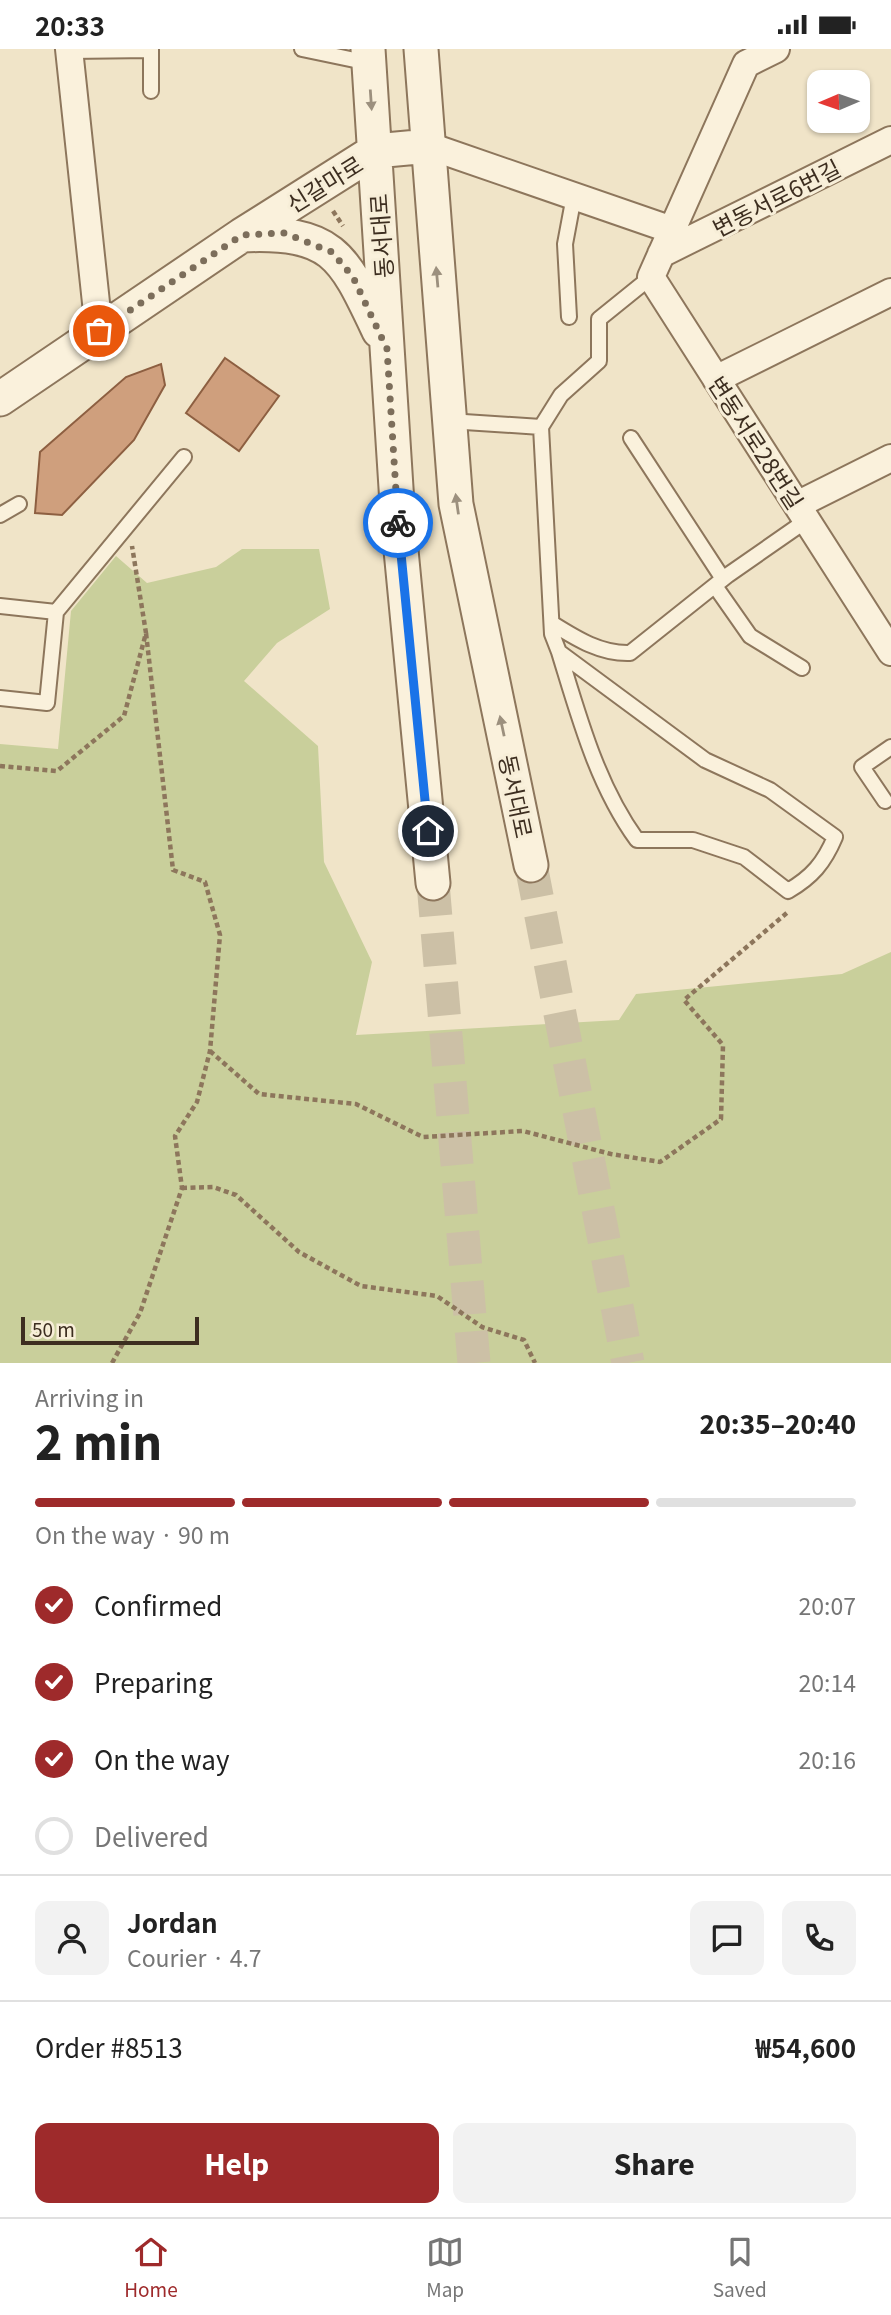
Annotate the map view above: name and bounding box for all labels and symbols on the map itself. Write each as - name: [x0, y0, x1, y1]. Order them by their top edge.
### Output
- north arrow: [807, 70, 870, 133]
- one-way arrow: [366, 89, 377, 111]
- street label: 신갈마로: [279, 146, 369, 220]
- street label: 변동서로6번길: [706, 150, 846, 244]
- street label: 동서대로: [360, 193, 400, 279]
- one-way arrow: [431, 266, 442, 288]
- pin: [69, 301, 129, 361]
- street label: 변동서로28번길: [701, 369, 813, 515]
- courier: [363, 488, 433, 558]
- one-way arrow: [451, 493, 462, 515]
- one-way arrow: [497, 715, 508, 737]
- street label: 동서대로: [492, 751, 542, 841]
- pin: [398, 801, 458, 861]
- scale bar: [21, 1314, 200, 1346]

